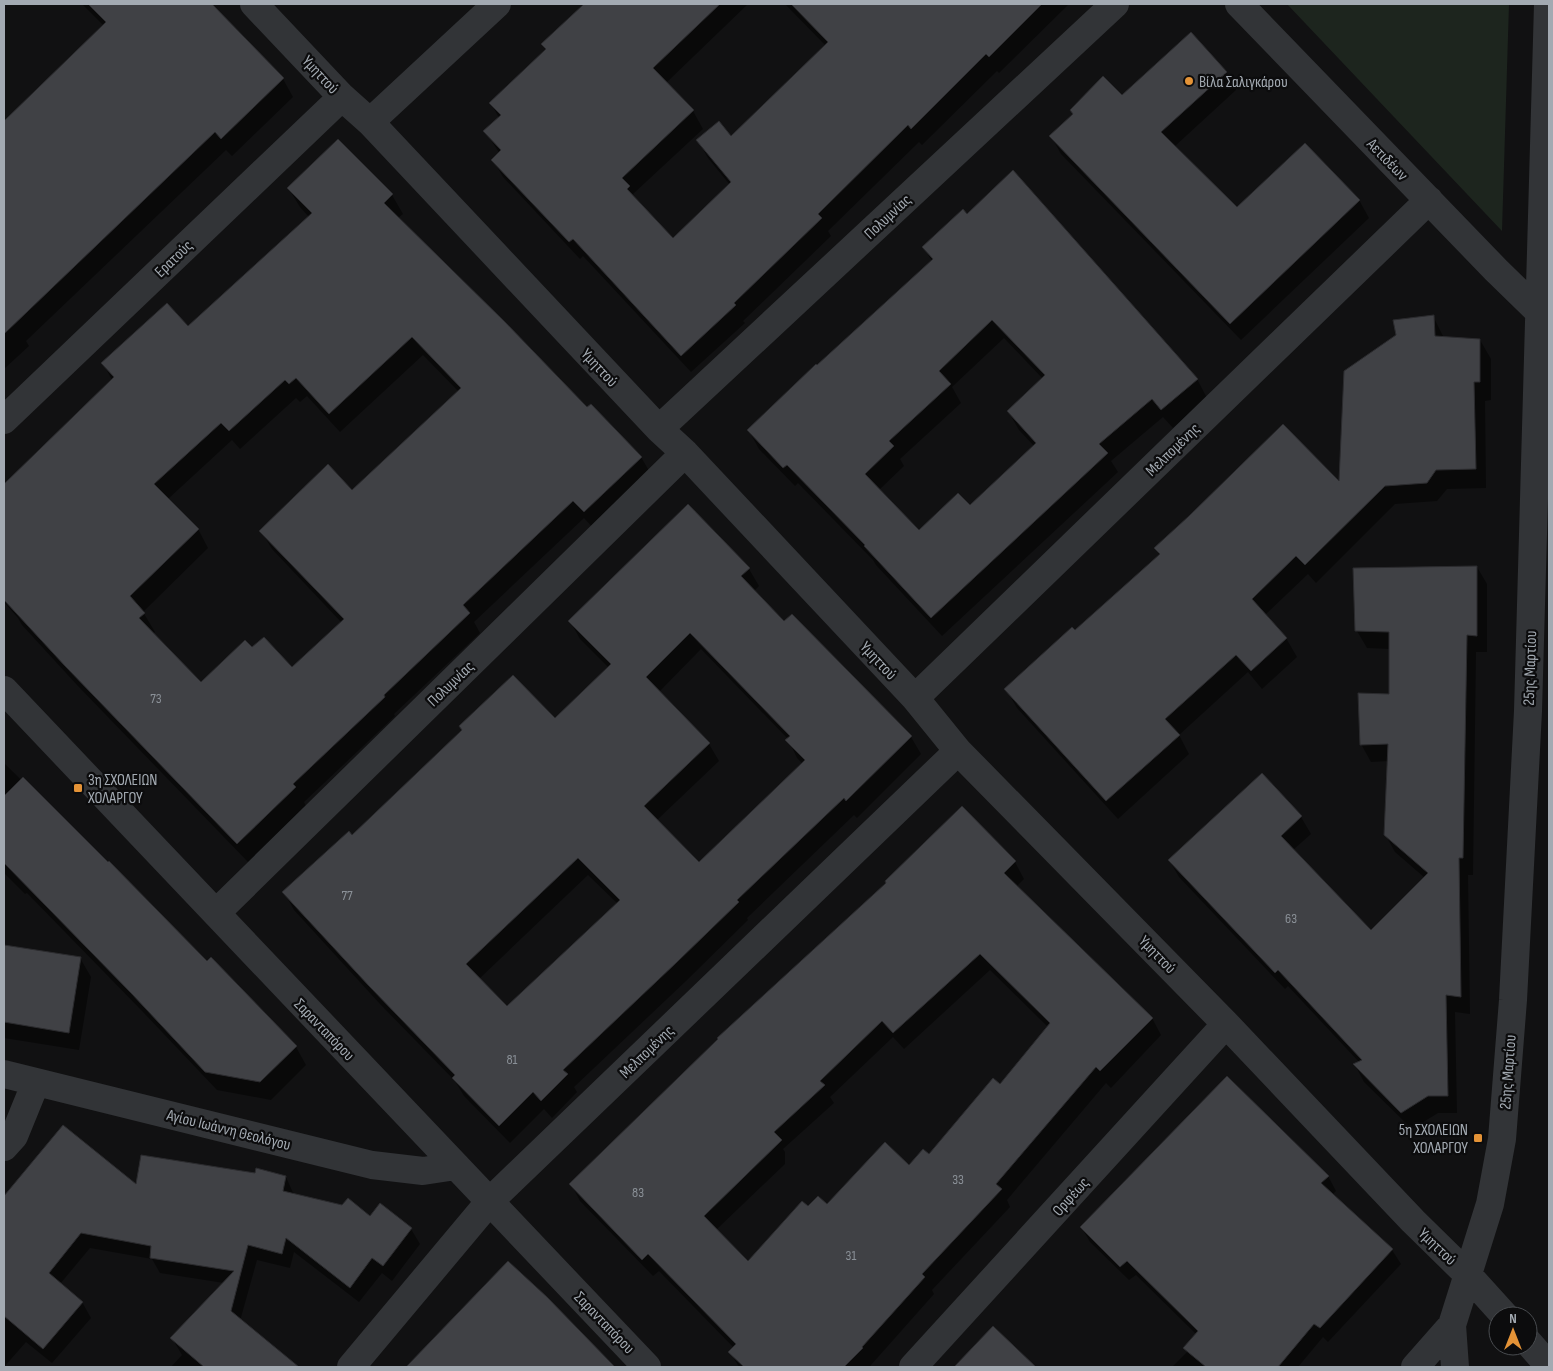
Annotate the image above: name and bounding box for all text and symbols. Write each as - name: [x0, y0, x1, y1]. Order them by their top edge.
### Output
- street label: Υμηττού: [298, 52, 342, 98]
- place label: Βίλα Σαλιγκάρου: [1199, 73, 1288, 92]
- marker: Βίλα Σαλιγκάρου: [1183, 75, 1195, 87]
- street label: Αετιδέων: [1362, 134, 1411, 185]
- street label: Πολυμνίας: [861, 191, 915, 244]
- street label: Ερατούς: [151, 236, 197, 282]
- street label: Υμηττού: [577, 345, 621, 391]
- street label: Μελπομένης: [1142, 420, 1204, 481]
- street label: 25ης Μαρτίου: [1520, 630, 1541, 706]
- street label: Υμηττού: [856, 638, 900, 684]
- street label: Πολυμνίας: [424, 657, 478, 711]
- house number: 73: [150, 690, 162, 707]
- place label: 3η ΣΧΟΛΕΙΩΝ ΧΟΛΑΡΓΟΥ: [87, 771, 157, 808]
- marker: 3η ΣΧΟΛΕΙΩΝ ΧΟΛΑΡΓΟΥ: [72, 782, 84, 794]
- house number: 77: [341, 887, 353, 904]
- house number: 63: [1285, 910, 1297, 927]
- street label: Υμηττού: [1134, 932, 1179, 978]
- street label: Σαρανταπόρου: [290, 995, 358, 1065]
- street label: Μελπομένης: [616, 1022, 678, 1083]
- street label: 25ης Μαρτίου: [1496, 1034, 1521, 1110]
- house number: 81: [506, 1051, 518, 1068]
- street label: Αγίου Ιωάννη Θεολόγου: [164, 1106, 293, 1155]
- place label: 5η ΣΧΟΛΕΙΩΝ ΧΟΛΑΡΓΟΥ: [1399, 1121, 1468, 1158]
- marker: 5η ΣΧΟΛΕΙΩΝ ΧΟΛΑΡΓΟΥ: [1472, 1132, 1484, 1144]
- house number: 33: [952, 1171, 964, 1188]
- street label: Ορφέως: [1049, 1174, 1093, 1220]
- house number: 83: [632, 1184, 644, 1201]
- street label: Υμηττού: [1414, 1225, 1460, 1270]
- house number: 31: [846, 1247, 856, 1264]
- street label: Σαρανταπόρου: [570, 1288, 638, 1358]
- north arrow: [1488, 1306, 1538, 1356]
- text: N: [1509, 1310, 1517, 1327]

